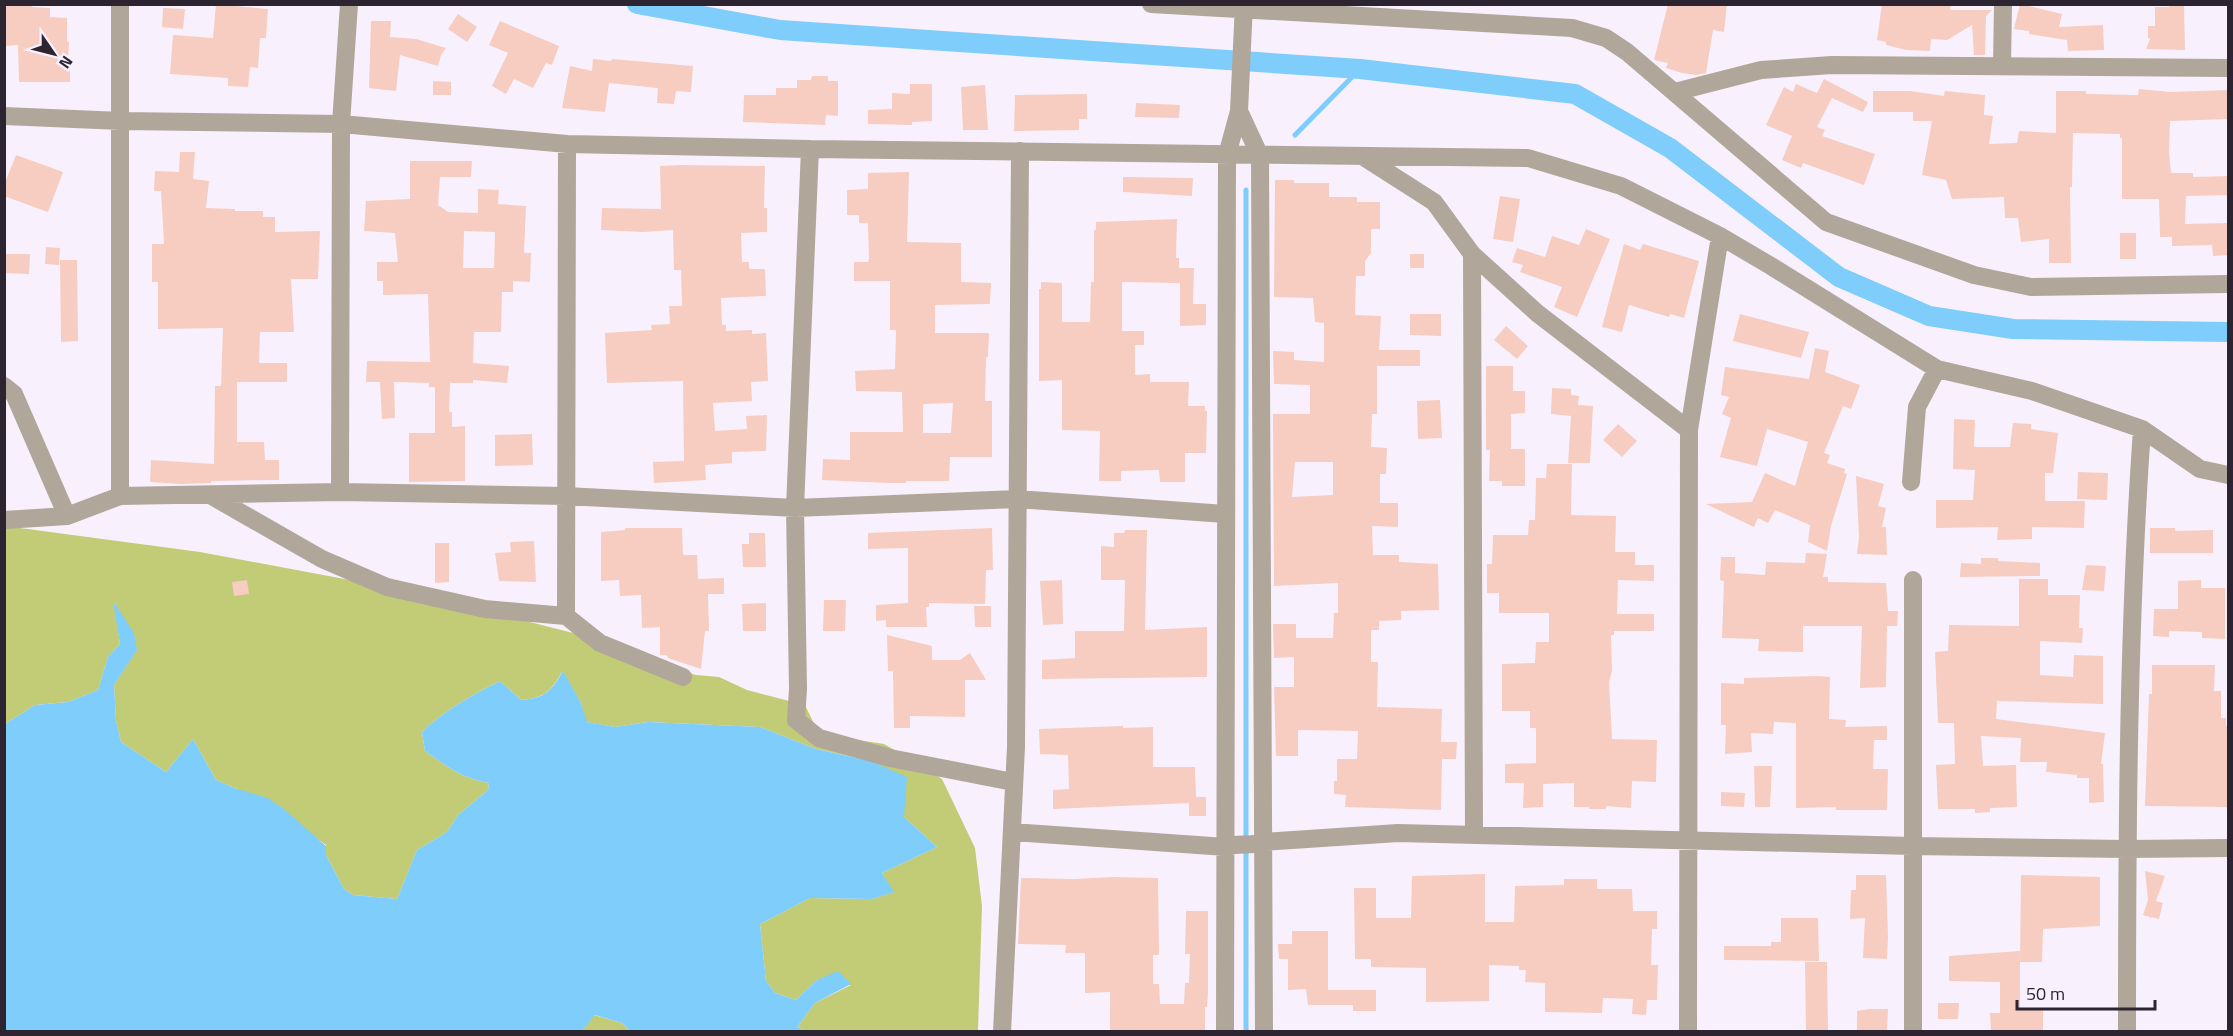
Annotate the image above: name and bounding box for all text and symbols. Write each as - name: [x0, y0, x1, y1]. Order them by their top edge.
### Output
- north arrow: [24, 24, 84, 84]
- text: N: [53, 51, 79, 74]
- scale bar: [2017, 973, 2155, 1011]
- text: 50 m: [2026, 980, 2065, 1007]

